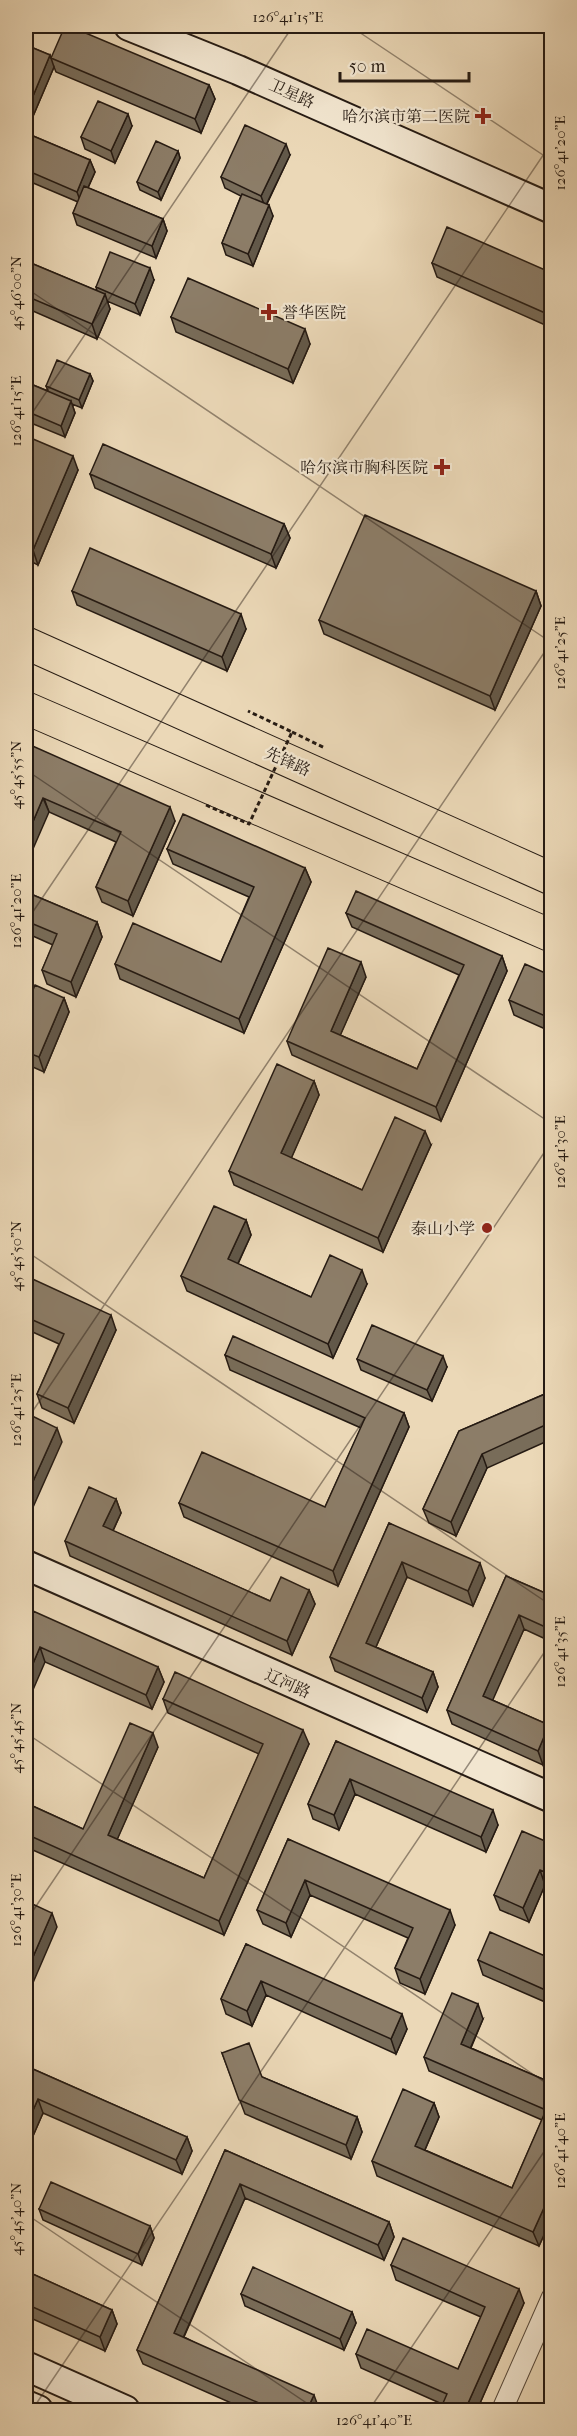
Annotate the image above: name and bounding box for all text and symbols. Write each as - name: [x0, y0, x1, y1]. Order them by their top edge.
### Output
- text: 126°41'15"E: [253, 8, 323, 26]
- scale bar: [340, 45, 469, 83]
- text: 50 m: [349, 56, 386, 77]
- street label: 卫星路: [266, 75, 318, 112]
- place label: 哈尔滨市第二医院: [342, 107, 470, 126]
- marker: 哈尔滨市第二医院: [474, 107, 492, 125]
- text: 126°41'20"E: [551, 115, 569, 191]
- text: 45°46'00"N: [7, 255, 25, 330]
- marker: 誉华医院: [260, 303, 278, 321]
- place label: 誉华医院: [282, 303, 346, 322]
- text: 126°41'15"E: [7, 376, 25, 446]
- place label: 哈尔滨市胸科医院: [300, 458, 428, 477]
- marker: 哈尔滨市胸科医院: [433, 458, 451, 476]
- text: 126°41'25"E: [551, 616, 569, 690]
- text: 45°45'55"N: [7, 740, 25, 809]
- street label: 先锋路: [262, 743, 314, 780]
- text: 126°41'20"E: [7, 873, 25, 949]
- text: 126°41'30"E: [551, 1115, 569, 1189]
- place label: 泰山小学: [411, 1219, 475, 1238]
- text: 45°45'50"N: [7, 1220, 25, 1291]
- marker: 泰山小学: [480, 1221, 494, 1235]
- text: 126°41'25"E: [7, 1373, 25, 1447]
- text: 126°41'35"E: [551, 1616, 569, 1688]
- street label: 辽河路: [262, 1665, 314, 1702]
- text: 45°45'45"N: [7, 1702, 25, 1773]
- text: 126°41'30"E: [7, 1873, 25, 1947]
- text: 126°41'40"E: [551, 2113, 569, 2189]
- text: 45°45'40"N: [7, 2182, 25, 2255]
- text: 126°41'40"E: [336, 2411, 412, 2429]

